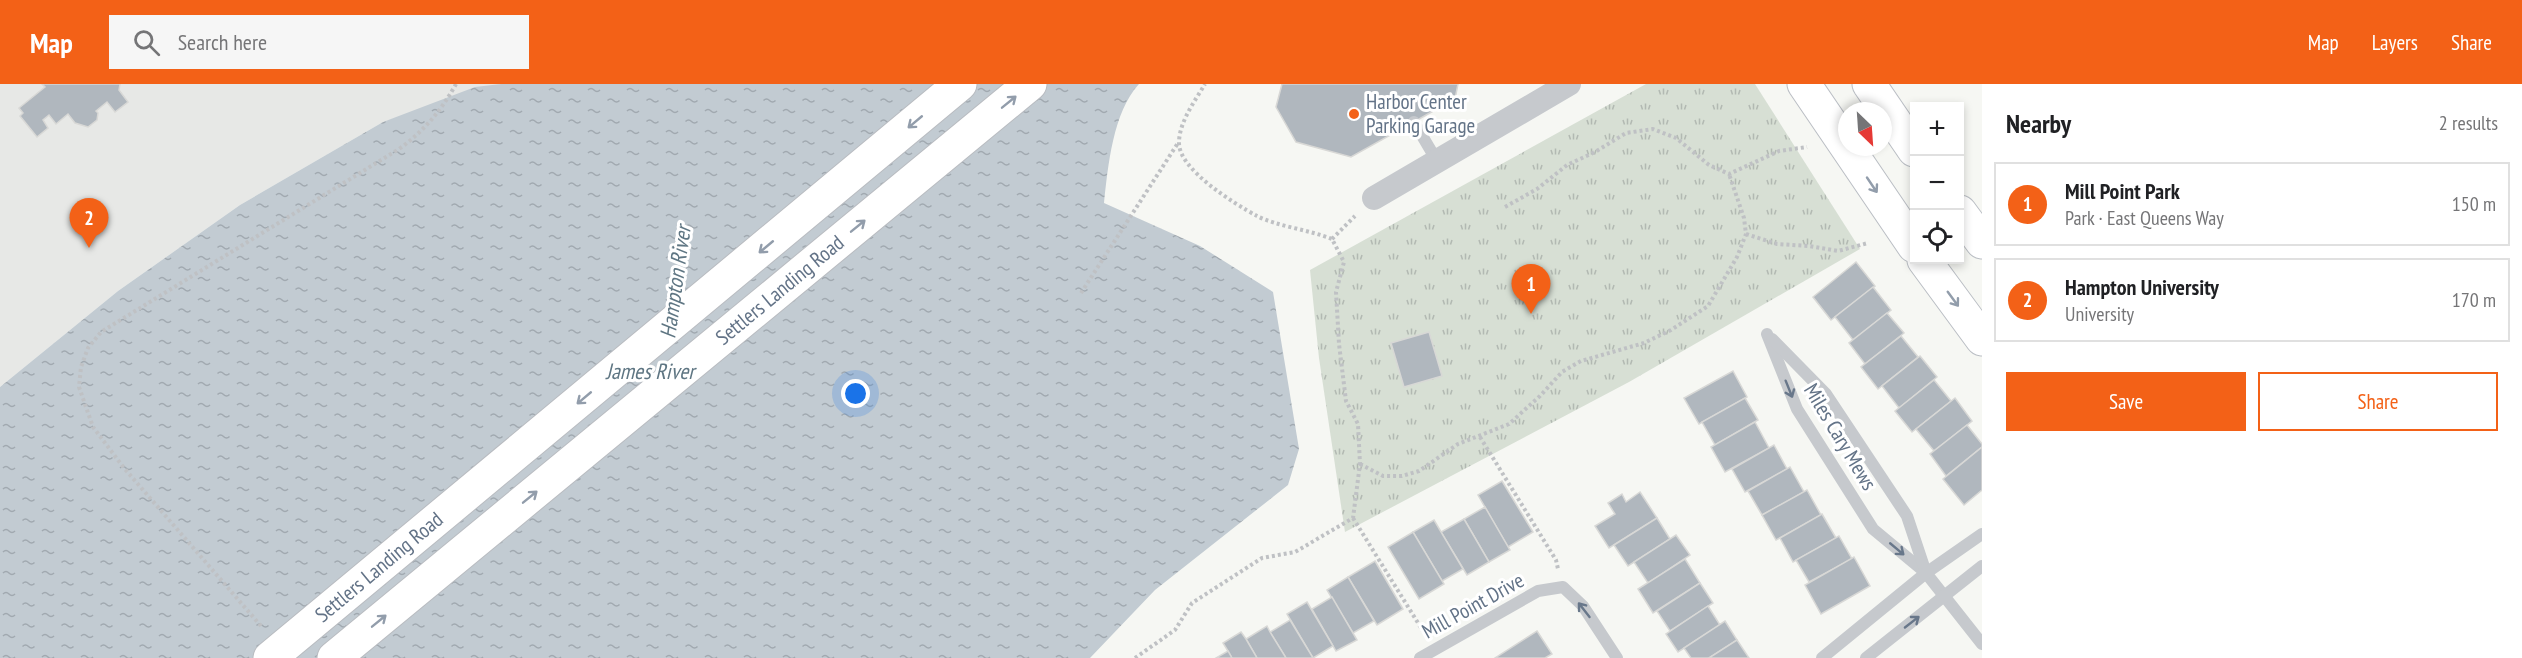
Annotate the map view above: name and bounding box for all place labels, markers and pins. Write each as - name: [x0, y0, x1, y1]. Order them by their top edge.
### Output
- place label: Harbor Center Parking Garage: [1366, 88, 1475, 139]
- marker: Harbor Center Parking Garage: [1347, 107, 1361, 121]
- pin: 2: [70, 198, 109, 248]
- pin: 1: [1512, 264, 1550, 314]

